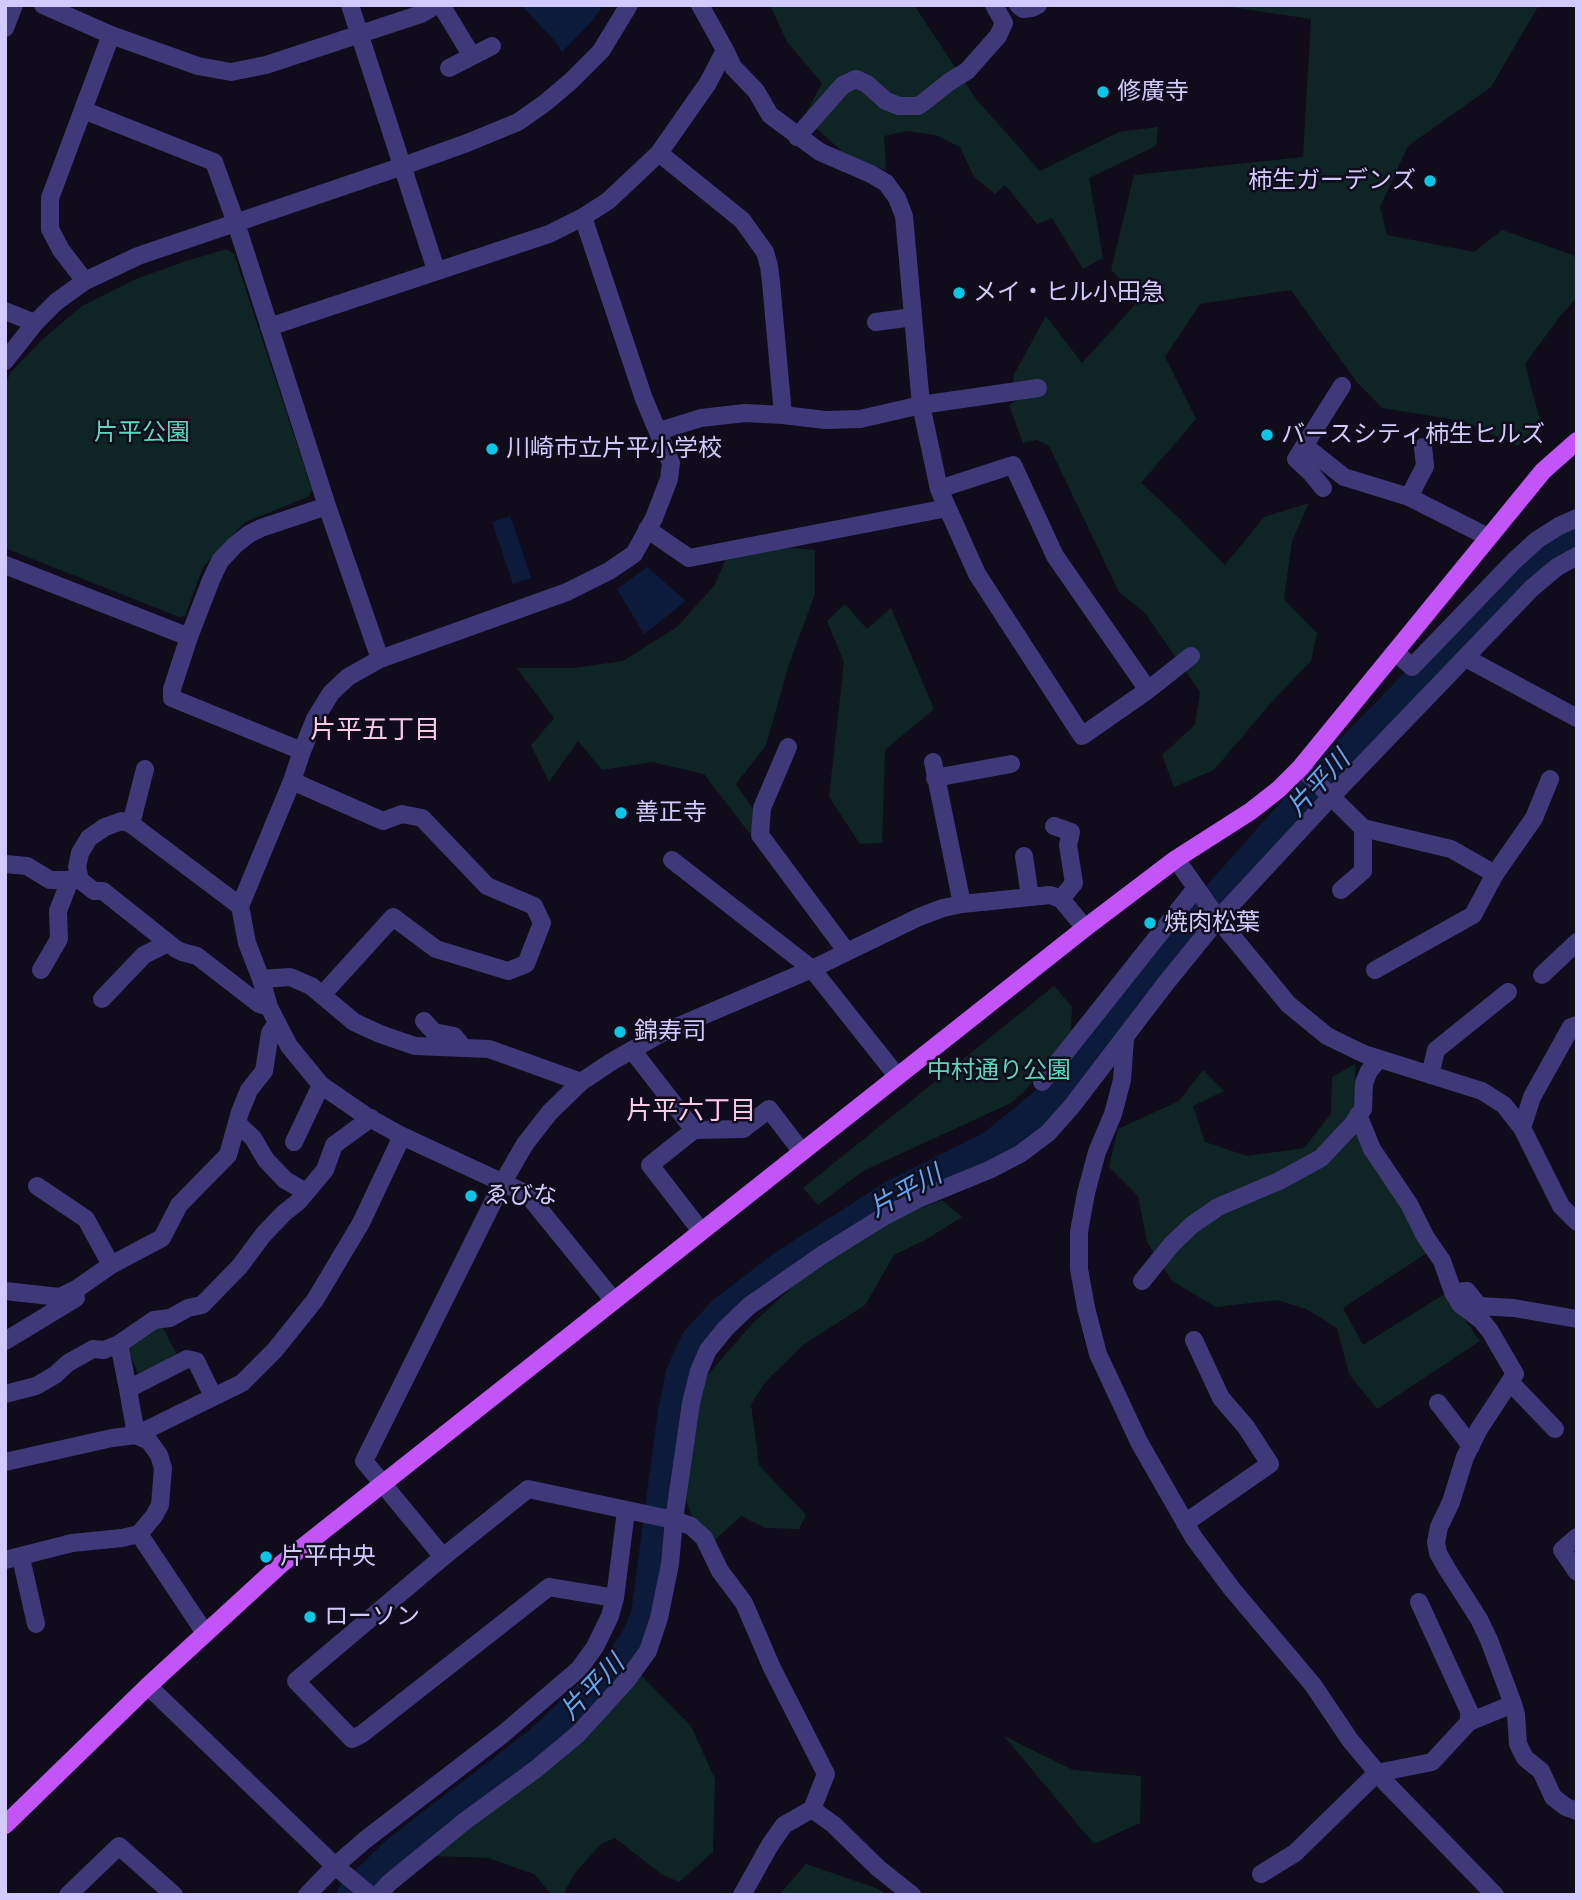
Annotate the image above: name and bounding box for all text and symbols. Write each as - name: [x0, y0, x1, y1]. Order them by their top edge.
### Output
- place label: 修廣寺: [1117, 78, 1189, 106]
- marker: 修廣寺: [1095, 84, 1111, 100]
- place label: 柿生ガーデンズ: [1248, 167, 1416, 195]
- marker: 柿生ガーデンズ: [1422, 173, 1438, 189]
- place label: メイ・ヒル小田急: [973, 279, 1165, 307]
- marker: メイ・ヒル小田急: [951, 285, 967, 301]
- park label: 片平公園: [94, 419, 190, 447]
- place label: バースシティ柿生ヒルズ: [1281, 421, 1545, 449]
- marker: バースシティ柿生ヒルズ: [1259, 427, 1275, 443]
- place label: 川崎市立片平小学校: [506, 435, 722, 463]
- marker: 川崎市立片平小学校: [484, 441, 500, 457]
- district label: 片平五丁目: [310, 714, 440, 746]
- water label: 片平川: [1281, 745, 1357, 823]
- place label: 善正寺: [635, 799, 707, 827]
- marker: 善正寺: [613, 805, 629, 821]
- place label: 焼肉松葉: [1164, 909, 1260, 937]
- marker: 焼肉松葉: [1142, 915, 1158, 931]
- place label: 錦寿司: [634, 1018, 706, 1046]
- marker: 錦寿司: [612, 1024, 628, 1040]
- park label: 中村通り公園: [927, 1057, 1071, 1085]
- district label: 片平六丁目: [626, 1095, 756, 1127]
- water label: 片平川: [864, 1159, 948, 1225]
- place label: ゑびな: [485, 1182, 557, 1210]
- marker: ゑびな: [463, 1188, 479, 1204]
- place label: 片平中央: [280, 1543, 376, 1571]
- marker: 片平中央: [258, 1549, 274, 1565]
- place label: ローソン: [324, 1603, 420, 1631]
- marker: ローソン: [302, 1609, 318, 1625]
- water label: 片平川: [555, 1649, 631, 1727]

